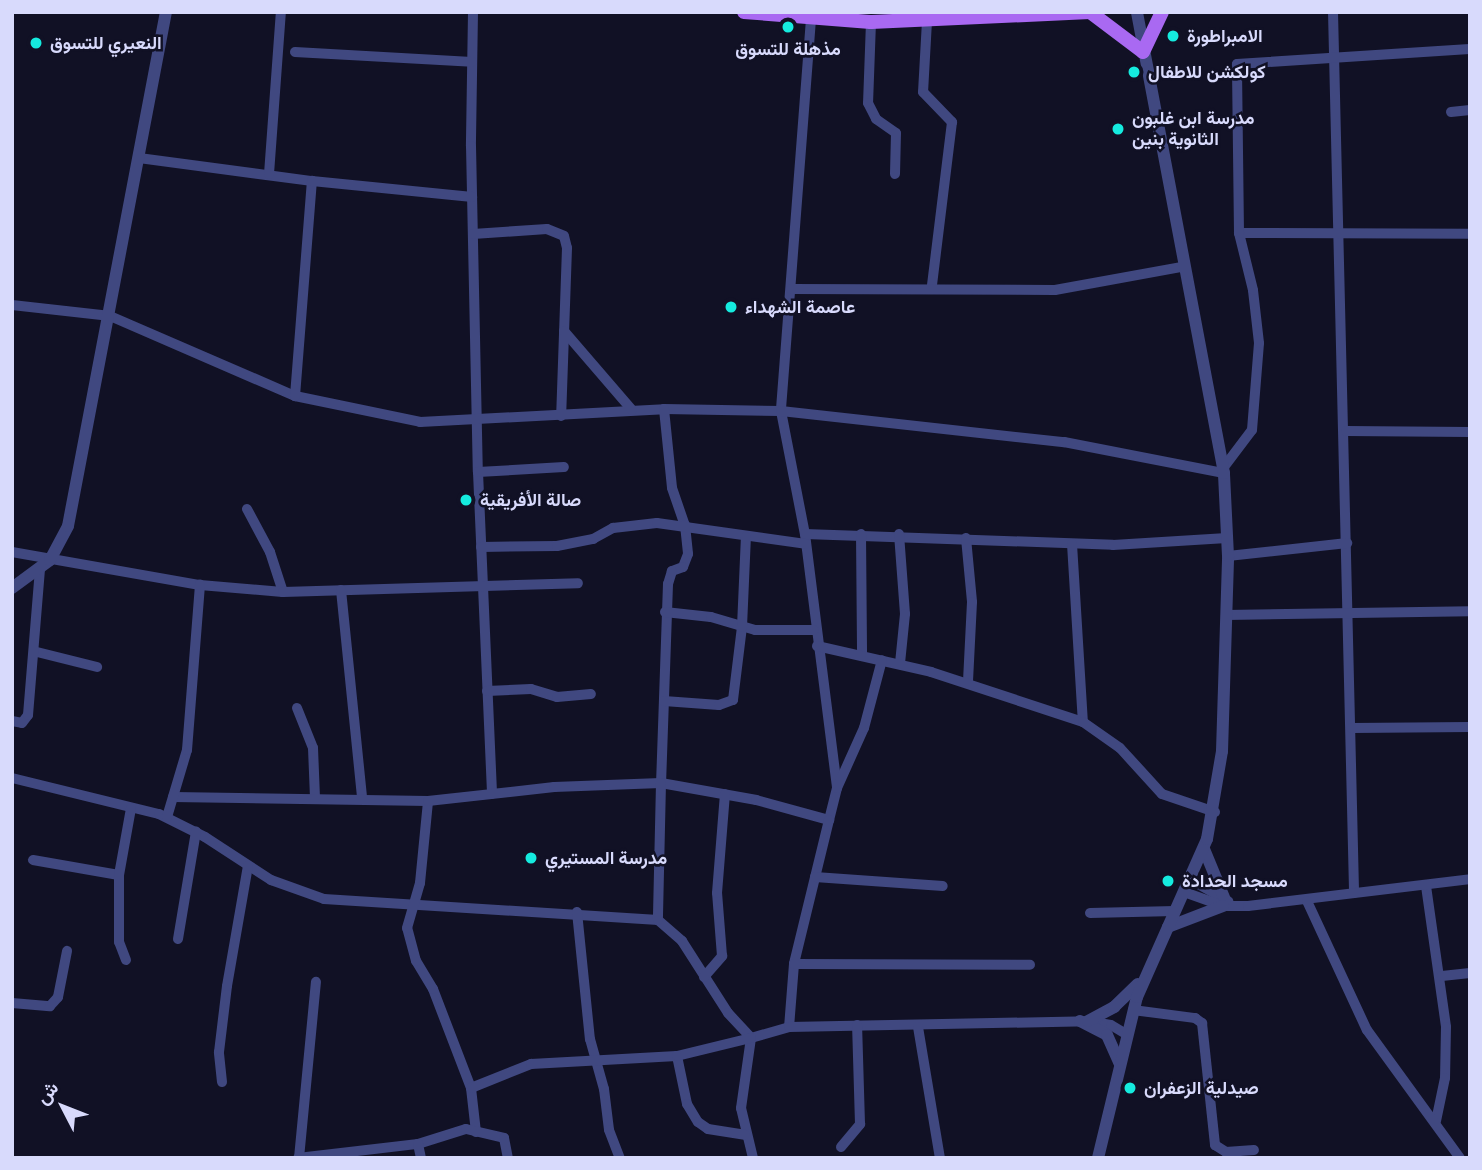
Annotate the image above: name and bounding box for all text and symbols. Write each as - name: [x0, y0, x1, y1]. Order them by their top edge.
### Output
- marker: مذهلة للتسوق: [780, 19, 796, 35]
- place label: الامبراطورة: [1187, 25, 1263, 47]
- marker: الامبراطورة: [1165, 28, 1181, 44]
- place label: النعيري للتسوق: [50, 32, 162, 54]
- marker: النعيري للتسوق: [28, 35, 44, 51]
- place label: مذهلة للتسوق: [735, 38, 841, 60]
- place label: كولكشن للاطفال: [1148, 61, 1266, 83]
- marker: كولكشن للاطفال: [1126, 64, 1142, 80]
- place label: مدرسة ابن غلبون الثانوية بنين: [1132, 108, 1255, 150]
- marker: مدرسة ابن غلبون الثانوية بنين: [1110, 121, 1126, 137]
- place label: عاصمة الشهداء: [745, 296, 855, 318]
- marker: عاصمة الشهداء: [723, 299, 739, 315]
- place label: صالة الأفريقية: [480, 489, 581, 511]
- marker: صالة الأفريقية: [458, 492, 474, 508]
- place label: مدرسة المستيري: [545, 847, 667, 869]
- marker: مدرسة المستيري: [523, 850, 539, 866]
- place label: مسجد الحدادة: [1182, 870, 1288, 892]
- marker: مسجد الحدادة: [1160, 873, 1176, 889]
- north arrow: [28, 1072, 98, 1142]
- text: ش: [31, 1076, 63, 1109]
- place label: صيدلية الزعفران: [1144, 1077, 1259, 1099]
- marker: صيدلية الزعفران: [1122, 1080, 1138, 1096]

